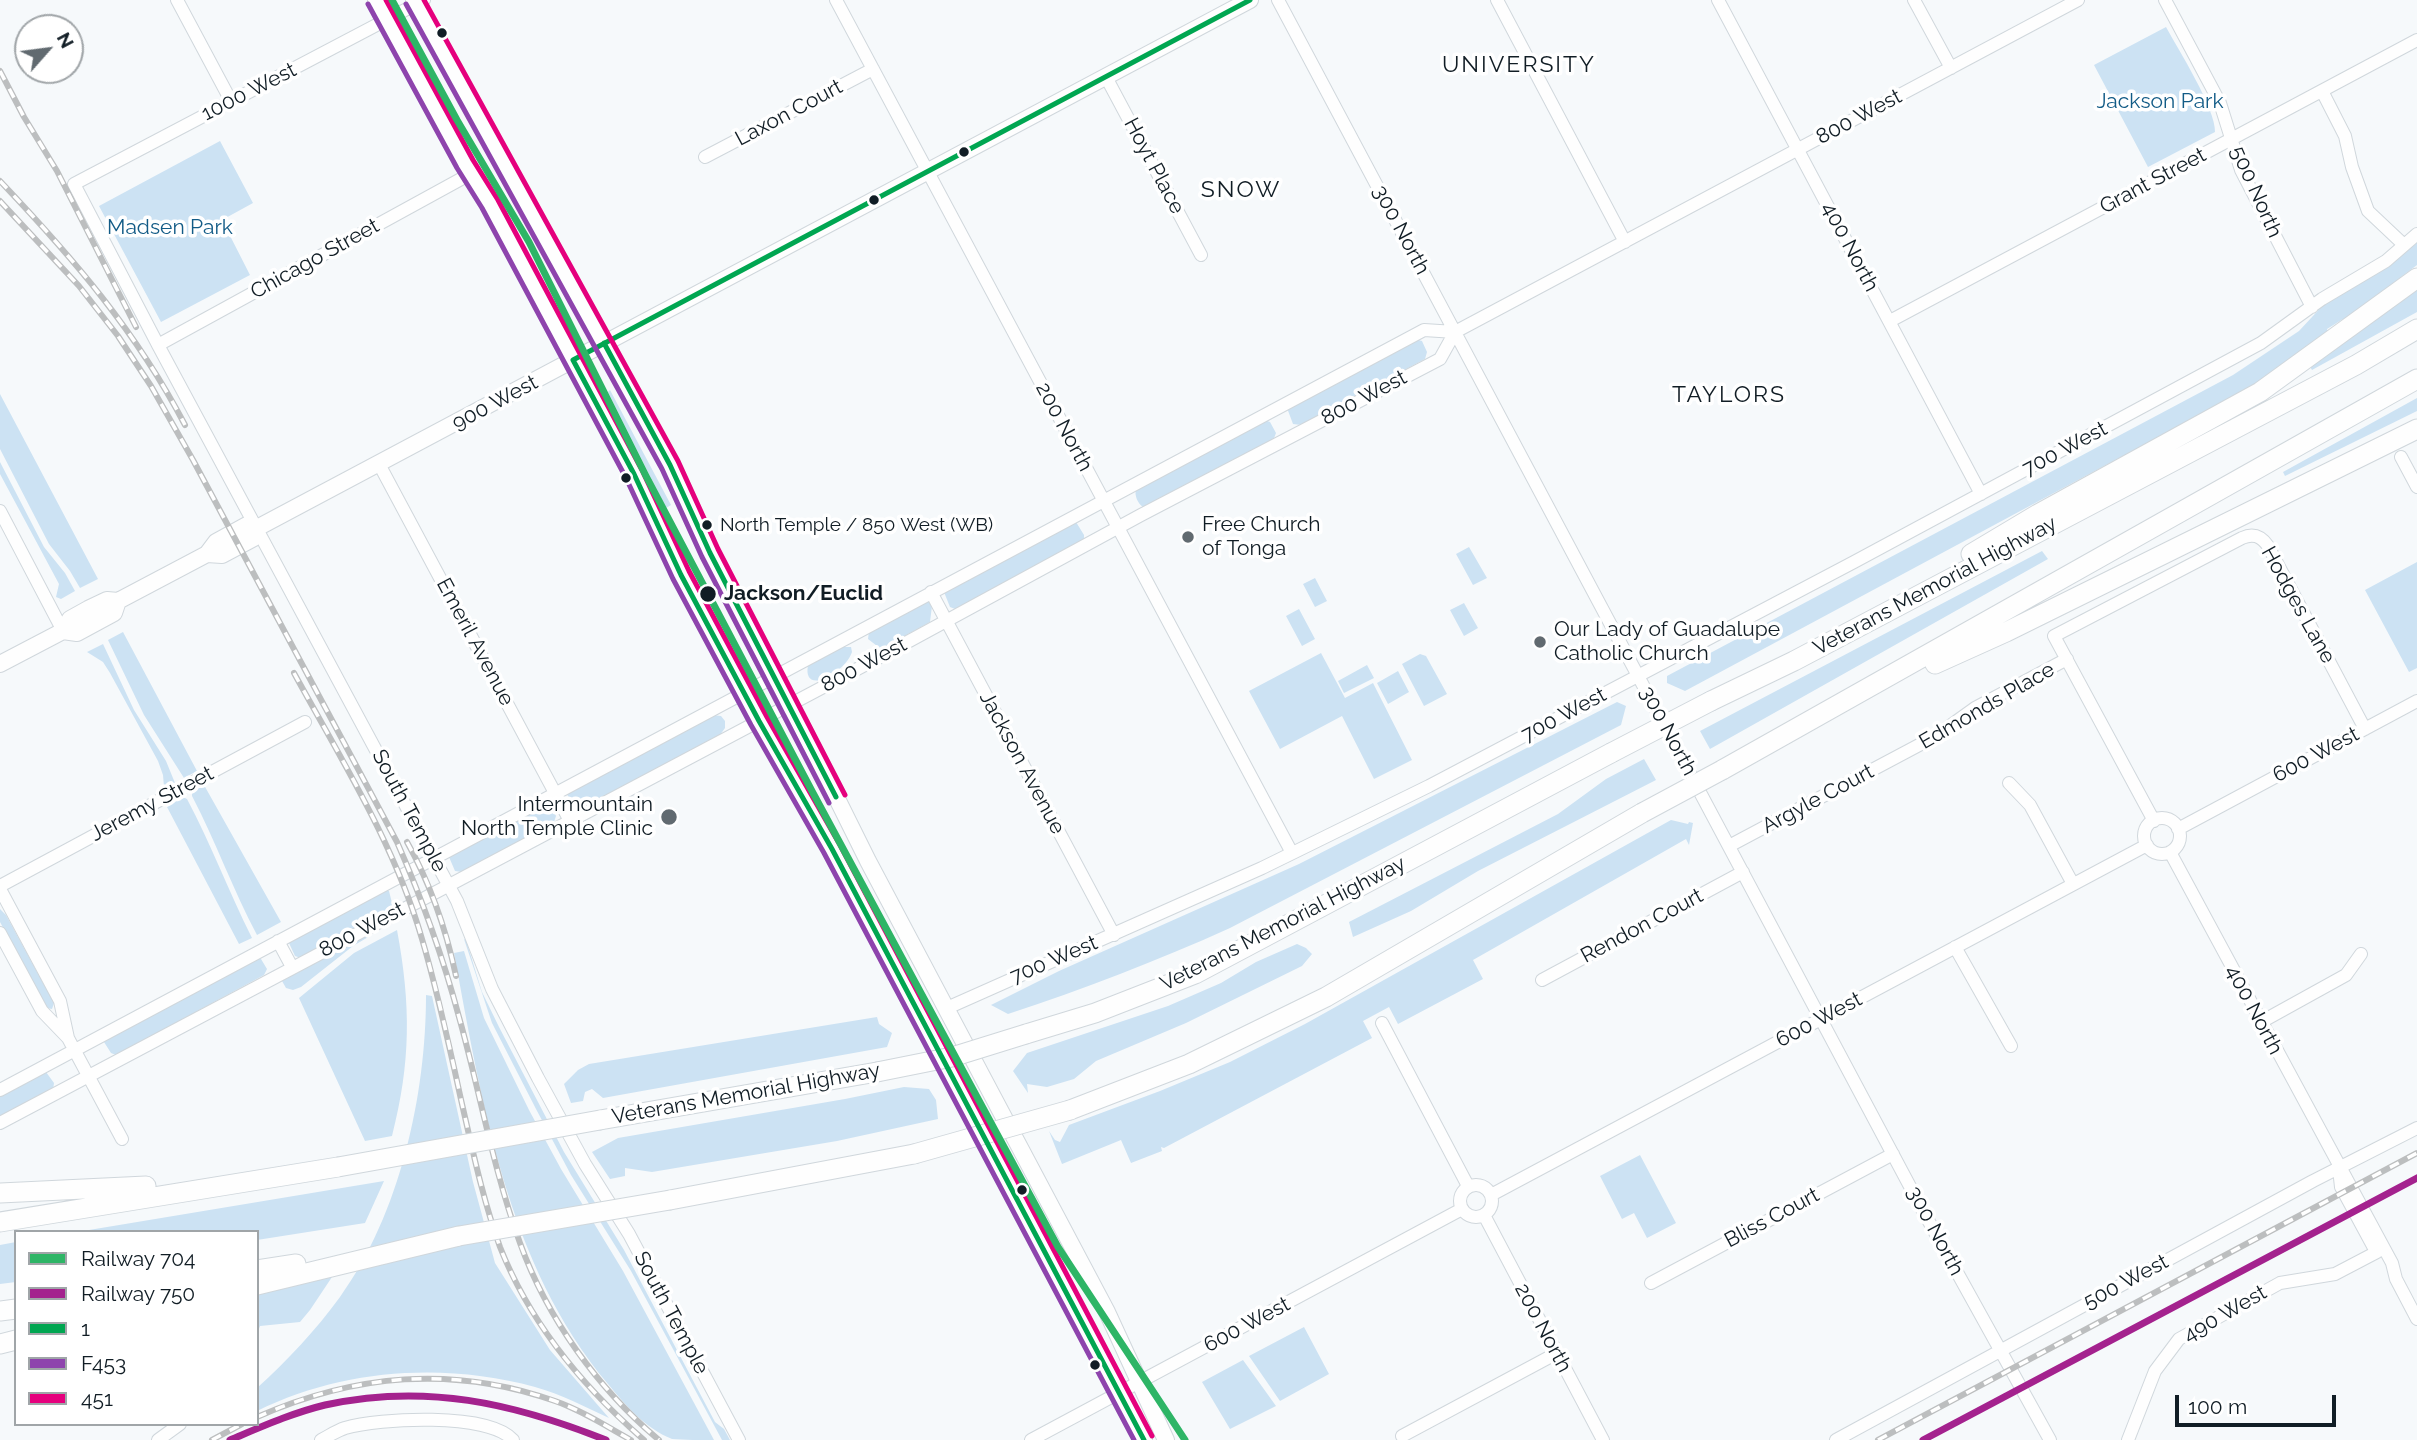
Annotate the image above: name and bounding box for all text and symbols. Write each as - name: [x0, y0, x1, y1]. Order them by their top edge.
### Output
- north arrow: [14, 14, 84, 84]
- unlabelled marker: [435, 26, 449, 40]
- text: N: [53, 29, 79, 52]
- district label: UNIVERSITY: [1443, 51, 1595, 79]
- street label: 1000 West: [197, 57, 301, 127]
- street label: Laxon Court: [731, 74, 847, 152]
- street label: 800 West: [1812, 84, 1906, 150]
- park label: Jackson Park: [2096, 89, 2224, 115]
- street label: Hoyt Place: [1118, 114, 1190, 218]
- street label: 500 North: [2225, 142, 2287, 242]
- street label: Grant Street: [2096, 143, 2210, 219]
- unlabelled marker: [957, 145, 971, 159]
- district label: SNOW: [1201, 176, 1281, 204]
- street label: 300 North: [1367, 181, 1435, 279]
- unlabelled marker: [867, 193, 881, 207]
- street label: 400 North: [1816, 198, 1884, 296]
- street label: Chicago Street: [246, 213, 384, 305]
- park label: Madsen Park: [107, 215, 233, 241]
- street label: 800 West: [1317, 365, 1411, 431]
- street label: 900 West: [448, 370, 542, 436]
- street label: 200 North: [1030, 378, 1098, 476]
- district label: TAYLORS: [1673, 381, 1785, 409]
- street label: 700 West: [2018, 416, 2112, 482]
- unlabelled marker: [619, 471, 633, 485]
- street label: Veterans Memorial Highway: [1809, 511, 2061, 661]
- place label: Free Church of Tonga: [1202, 512, 1321, 562]
- place label: North Temple / 850 West (WB): [720, 514, 993, 536]
- marker: North Temple / 850 West (WB): [700, 518, 714, 532]
- marker: Free Church of Tonga: [1180, 529, 1196, 545]
- street label: Hodges Lane: [2255, 542, 2341, 668]
- street label: Emeril Avenue: [431, 574, 519, 710]
- place label: Jackson/Euclid: [724, 581, 883, 607]
- marker: Jackson/Euclid: [698, 584, 718, 604]
- place label: Our Lady of Guadalupe Catholic Church: [1554, 617, 1780, 667]
- street label: 800 West: [817, 632, 911, 698]
- marker: Our Lady of Guadalupe Catholic Church: [1532, 634, 1548, 650]
- street label: Edmonds Place: [1915, 657, 2059, 755]
- street label: 700 West: [1517, 682, 1611, 748]
- street label: 300 North: [1634, 682, 1702, 780]
- street label: Jackson Avenue: [974, 687, 1070, 839]
- street label: 600 West: [2269, 722, 2363, 788]
- street label: South Temple: [366, 745, 452, 877]
- street label: Argyle Court: [1758, 759, 1878, 839]
- street label: Jeremy Street: [86, 761, 218, 847]
- place label: Intermountain North Temple Clinic: [461, 792, 653, 842]
- marker: Intermountain North Temple Clinic: [659, 807, 679, 827]
- street label: Veterans Memorial Highway: [1156, 851, 1410, 997]
- street label: Rendon Court: [1577, 883, 1707, 969]
- street label: 800 West: [315, 897, 409, 963]
- street label: 700 West: [1007, 930, 1101, 990]
- street label: 400 North: [2220, 961, 2288, 1059]
- street label: 600 West: [1772, 987, 1866, 1053]
- street label: Veterans Memorial Highway: [610, 1058, 882, 1130]
- street label: 300 North: [1901, 1182, 1969, 1280]
- unlabelled marker: [1015, 1183, 1029, 1197]
- street label: Bliss Court: [1720, 1183, 1824, 1253]
- legend: [14, 1230, 259, 1426]
- text: Railway 704: [81, 1246, 196, 1271]
- street label: South Temple: [628, 1247, 714, 1379]
- street label: 500 West: [2079, 1249, 2173, 1315]
- street label: 200 North: [1509, 1279, 1577, 1377]
- street label: 490 West: [2179, 1280, 2271, 1348]
- text: Railway 750: [81, 1281, 195, 1306]
- street label: 600 West: [1200, 1292, 1294, 1358]
- text: 1: [81, 1316, 90, 1341]
- text: F453: [81, 1351, 126, 1376]
- unlabelled marker: [1088, 1358, 1102, 1372]
- scale bar: [2179, 1380, 2340, 1424]
- text: 451: [81, 1386, 113, 1411]
- text: 100 m: [2188, 1394, 2247, 1419]

